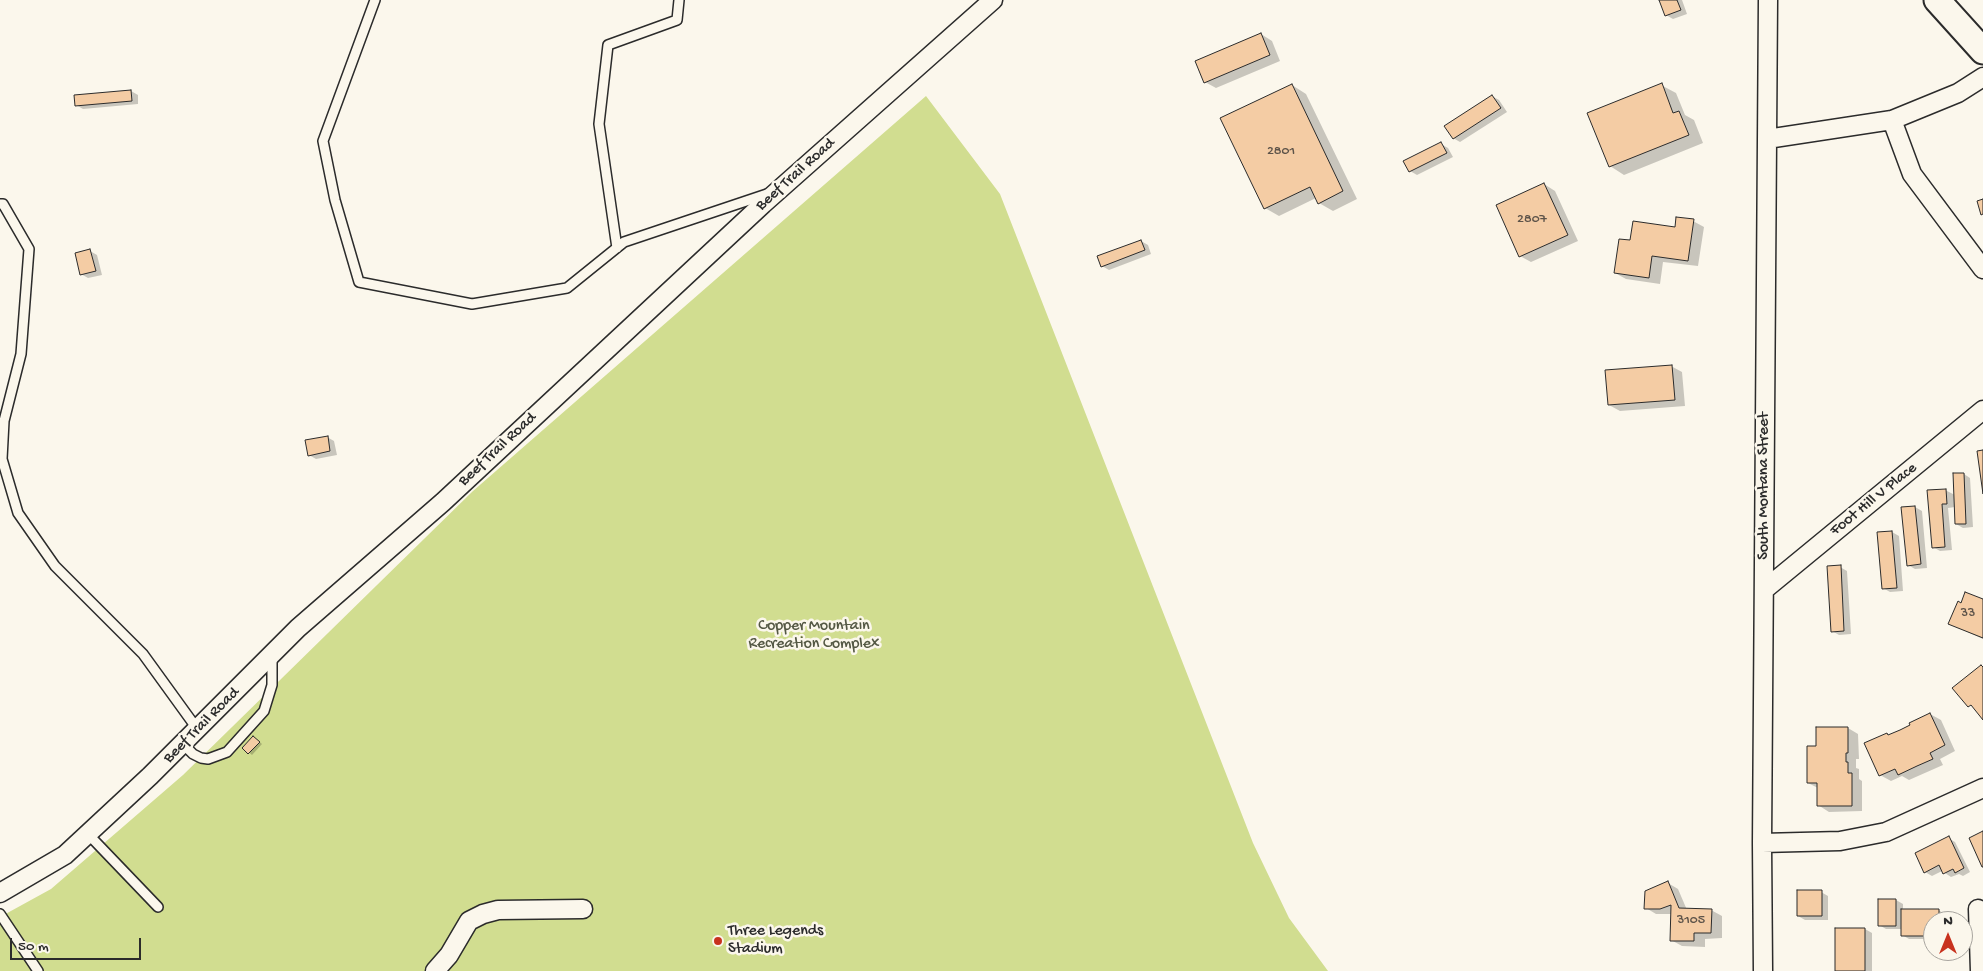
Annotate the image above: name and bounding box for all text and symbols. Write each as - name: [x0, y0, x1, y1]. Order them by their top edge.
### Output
- street label: Beef Trail Road: [752, 134, 840, 216]
- house number: 2801: [1267, 144, 1295, 160]
- house number: 2807: [1517, 212, 1547, 228]
- street label: Beef Trail Road: [455, 409, 541, 491]
- street label: South Montana Street: [1755, 412, 1775, 560]
- street label: Foot Hill V Place: [1827, 459, 1921, 541]
- house number: 33: [1961, 606, 1975, 622]
- park label: Copper Mountain Recreation Complex: [749, 617, 879, 655]
- street label: Beef Trail Road: [160, 684, 244, 768]
- north arrow: [1923, 911, 1973, 961]
- house number: 3105: [1677, 913, 1705, 929]
- text: N: [1943, 913, 1953, 930]
- place label: Three Legends Stadium: [728, 922, 823, 960]
- scale bar: [12, 928, 144, 960]
- marker: Three Legends Stadium: [712, 935, 724, 947]
- text: 50 m: [18, 938, 49, 956]

